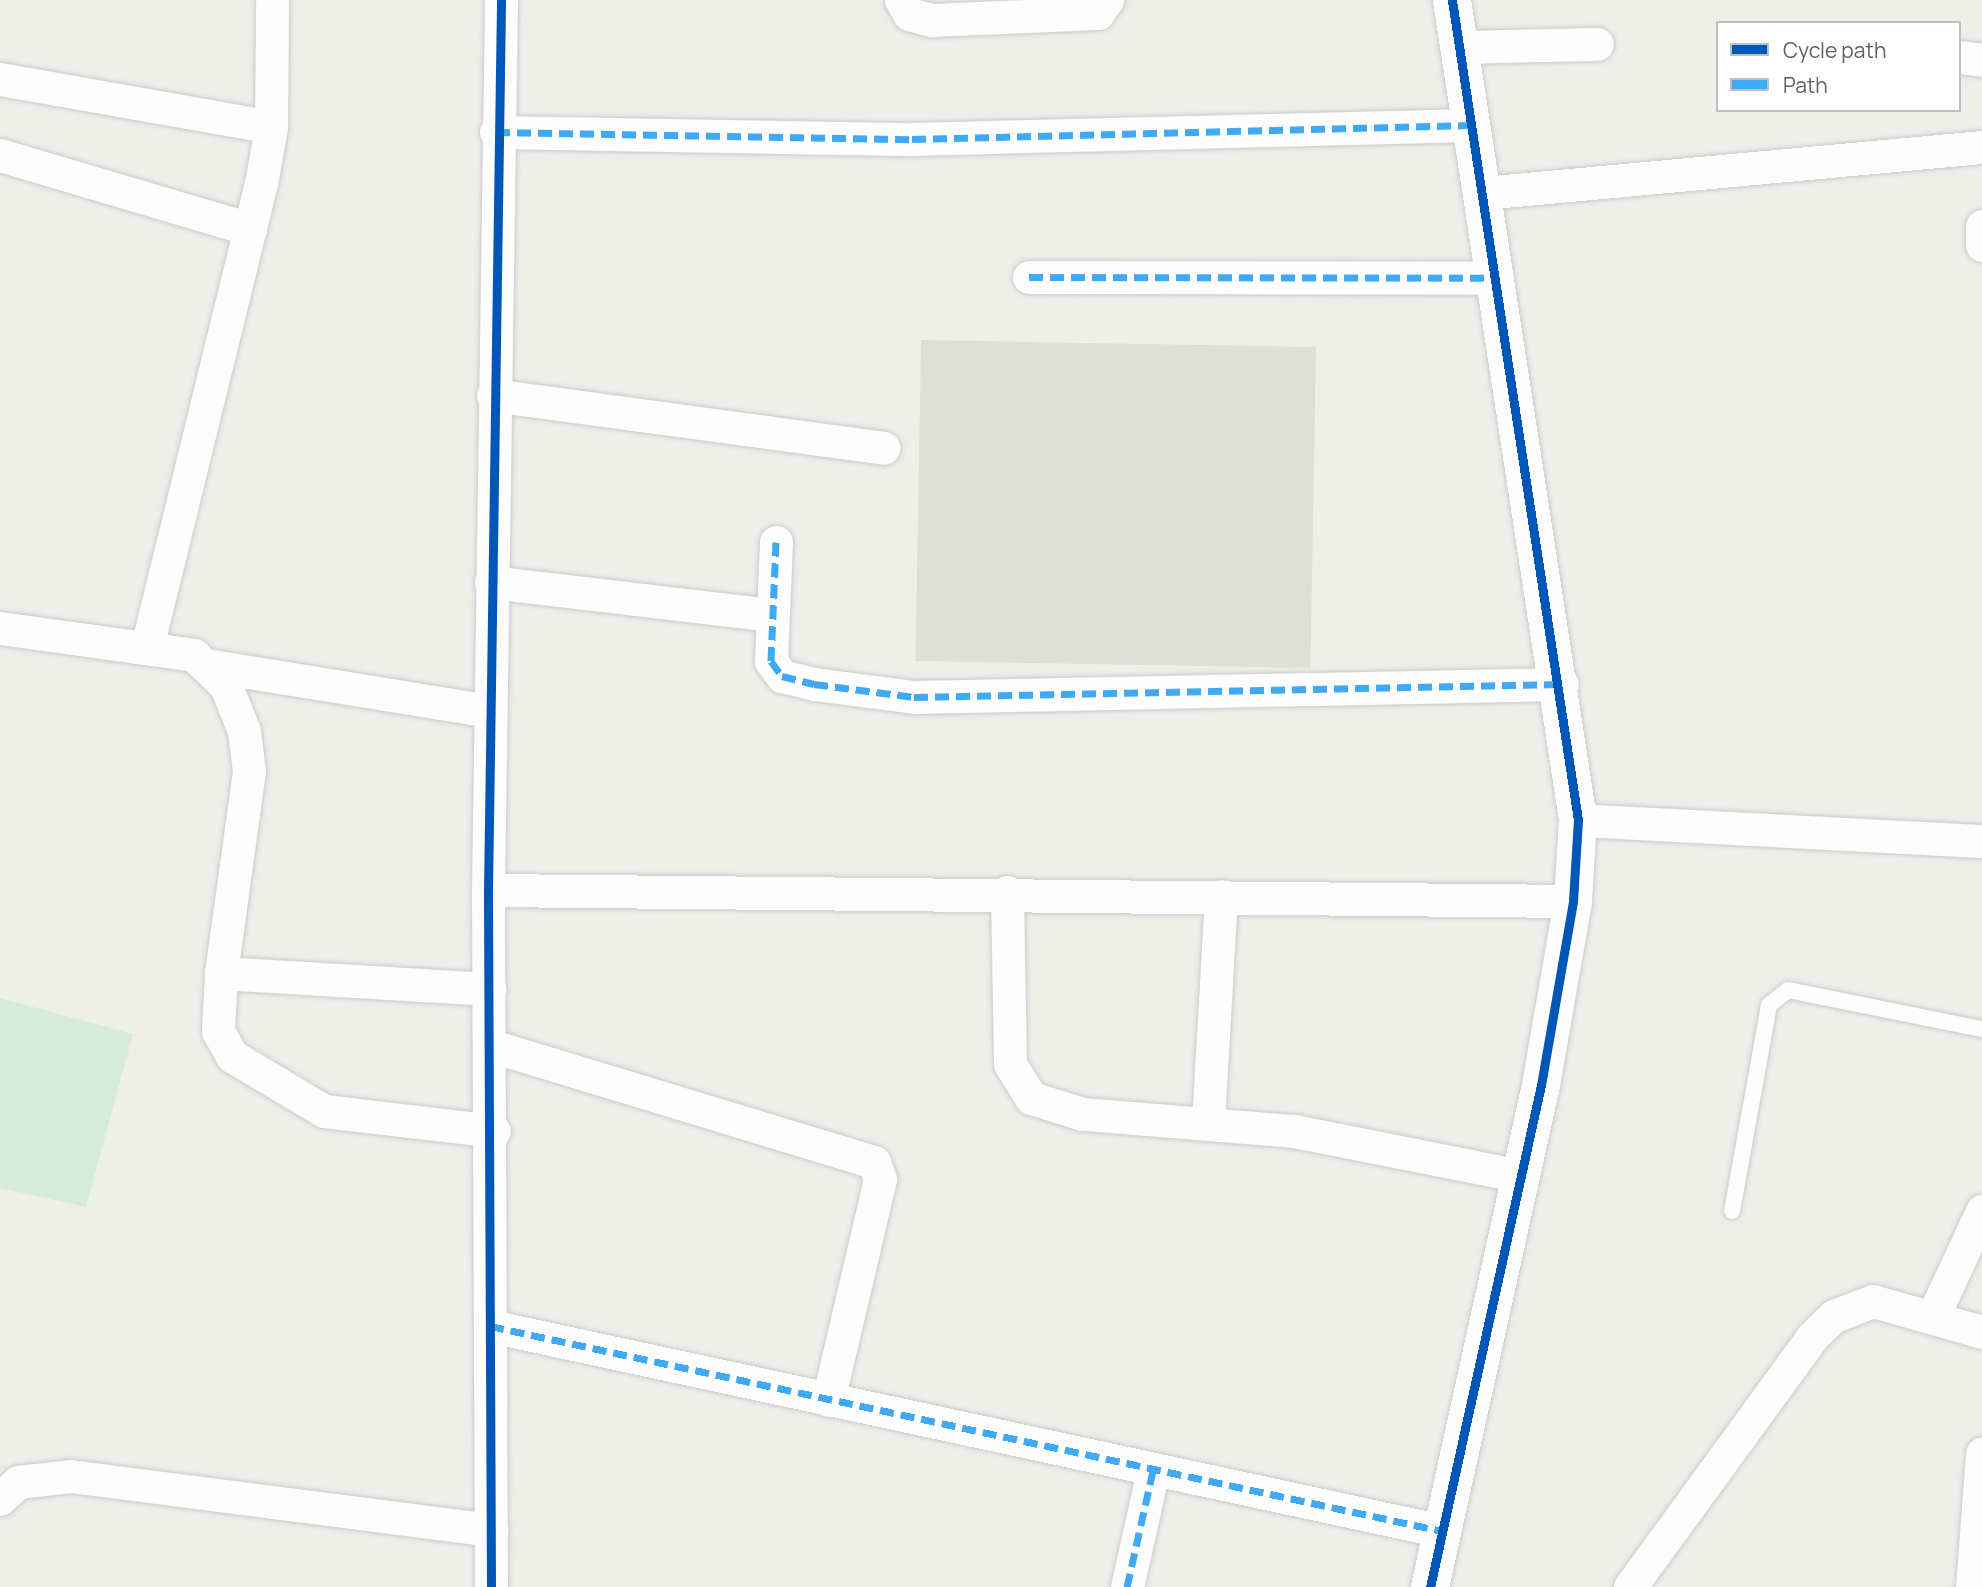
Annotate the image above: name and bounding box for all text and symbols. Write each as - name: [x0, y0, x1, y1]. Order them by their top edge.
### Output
- legend: [1716, 21, 1961, 112]
- text: Cycle path: [1783, 36, 1886, 64]
- text: Path: [1783, 71, 1828, 99]

